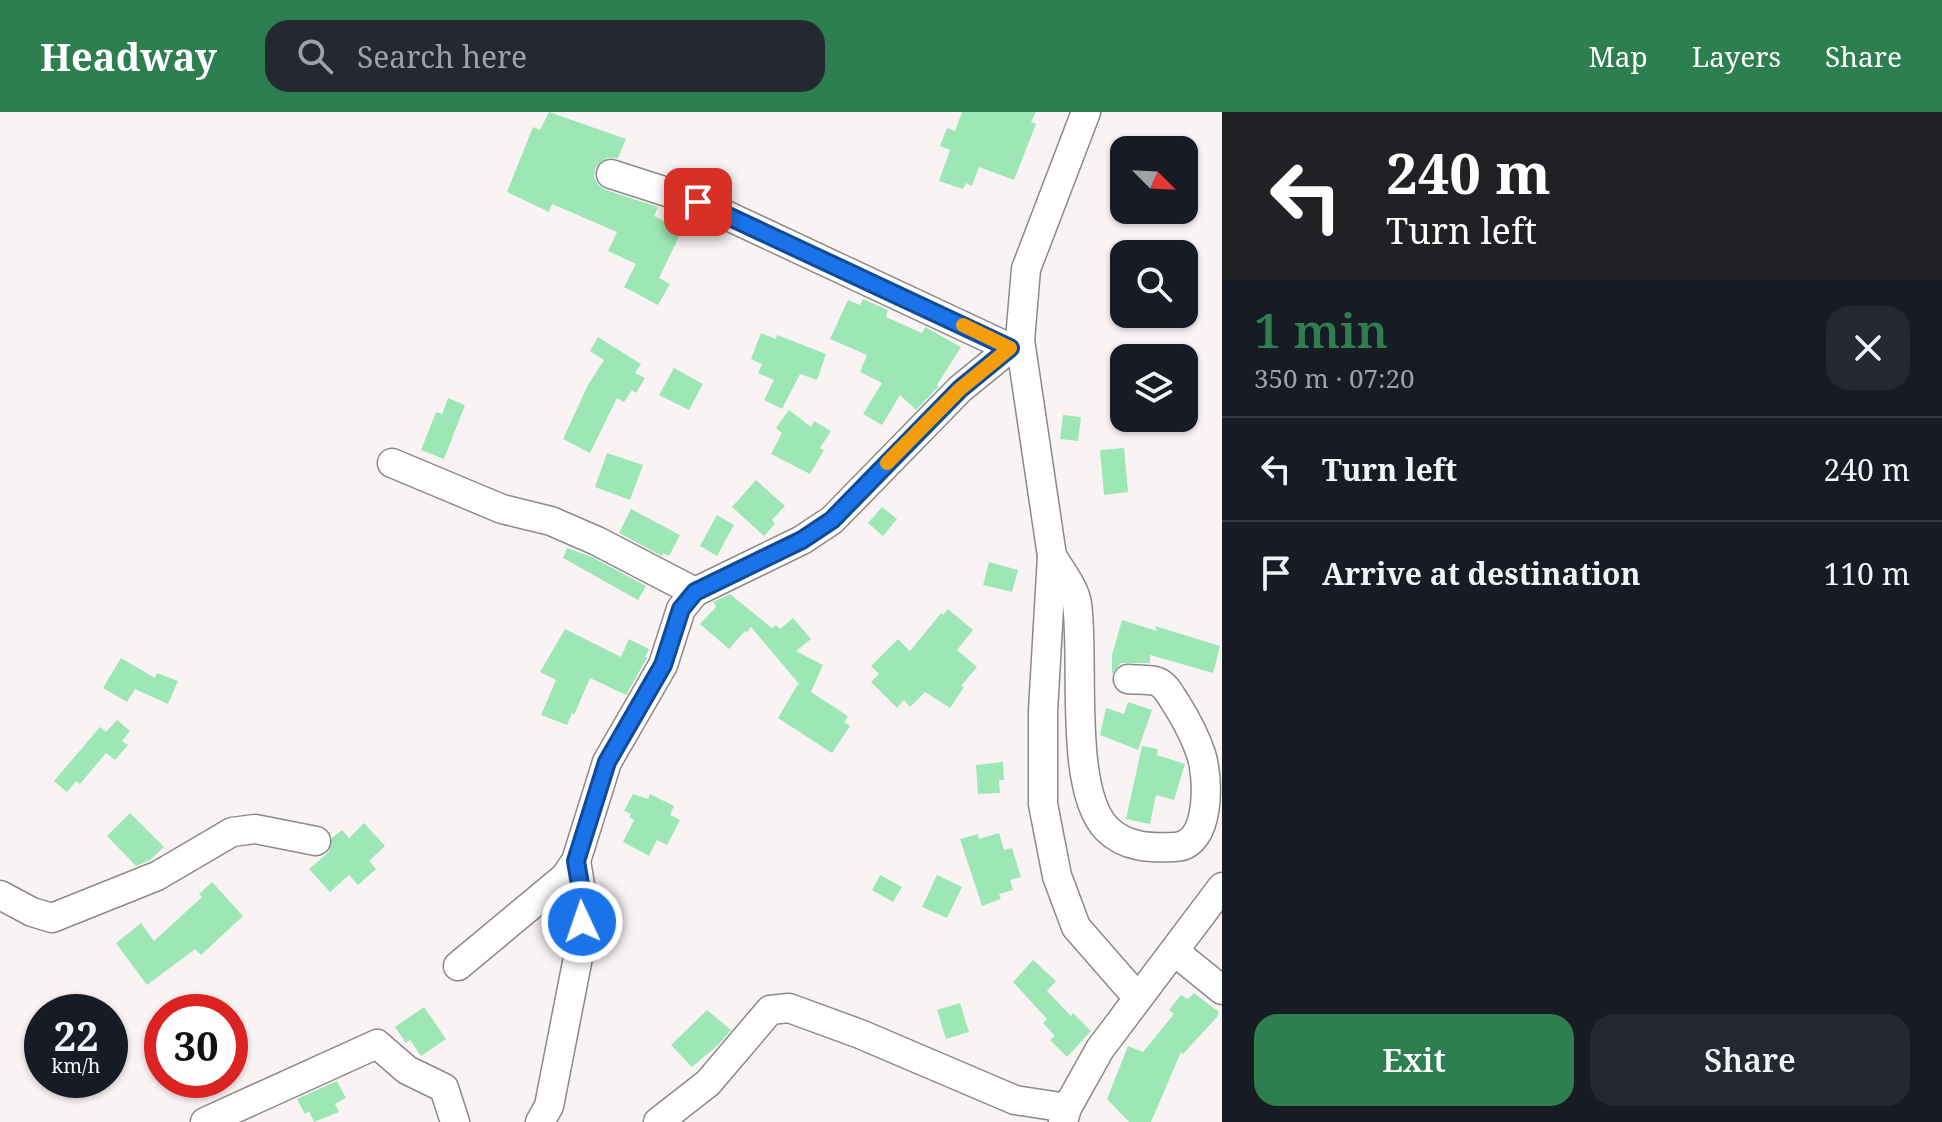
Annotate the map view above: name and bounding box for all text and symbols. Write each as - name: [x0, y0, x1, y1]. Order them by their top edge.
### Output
- search box: [265, 20, 825, 92]
- text: Headway: [40, 30, 217, 82]
- icon: search: [293, 34, 337, 78]
- text: Search here: [357, 36, 527, 77]
- text: Map: [1589, 37, 1648, 75]
- text: Layers: [1692, 37, 1781, 75]
- text: Share: [1825, 37, 1902, 75]
- text: 240 m: [1386, 134, 1551, 210]
- north arrow: [1110, 136, 1198, 224]
- map controls: [1110, 136, 1198, 432]
- icon: left: [1254, 144, 1358, 248]
- pin: [664, 168, 732, 236]
- icon: arrive: [676, 180, 720, 224]
- text: Turn left: [1386, 206, 1537, 255]
- button: search: [1110, 240, 1198, 328]
- text: 1 min: [1254, 297, 1388, 362]
- button: close: [1826, 306, 1910, 390]
- button: layers: [1110, 344, 1198, 432]
- text: 350 m · 07:20: [1254, 360, 1415, 396]
- icon: left: [1254, 447, 1298, 491]
- text: Turn left: [1322, 449, 1457, 490]
- text: 240 m: [1824, 449, 1910, 490]
- icon: arrive: [1254, 551, 1298, 595]
- text: Arrive at destination: [1322, 553, 1641, 594]
- text: 110 m: [1824, 553, 1910, 594]
- position arrow: [540, 880, 624, 964]
- speed limit sign: 30: [144, 994, 248, 1098]
- text: 22: [53, 1008, 99, 1063]
- button: Exit: [1254, 1014, 1574, 1106]
- button: Share: [1590, 1014, 1910, 1106]
- text: km/h: [51, 1052, 101, 1079]

